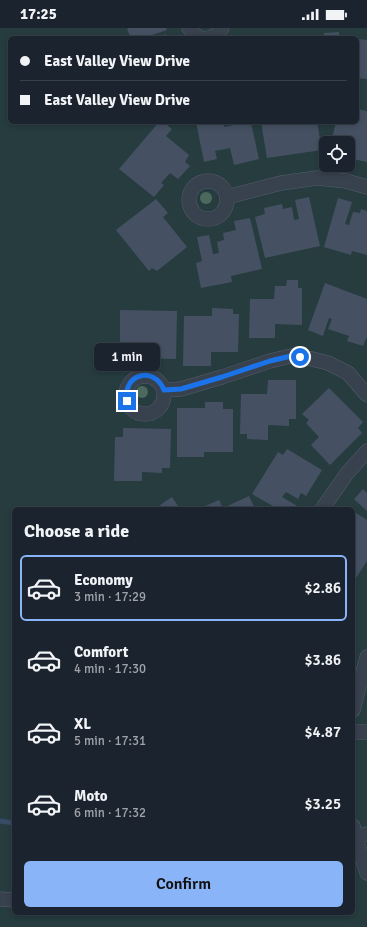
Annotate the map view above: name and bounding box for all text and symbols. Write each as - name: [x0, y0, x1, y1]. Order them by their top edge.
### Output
- text: 17:25: [20, 5, 57, 23]
- text: East Valley View Drive: [44, 52, 190, 70]
- text: East Valley View Drive: [44, 91, 190, 109]
- map controls: [319, 136, 355, 172]
- button: locate: [319, 136, 355, 172]
- callout: 1 min: [94, 343, 160, 371]
- route start: [291, 348, 309, 366]
- text: 1 min: [111, 349, 143, 365]
- route end: [118, 392, 136, 410]
- text: Choose a ride: [24, 520, 129, 542]
- icon: car: [26, 570, 62, 606]
- text: Economy: [74, 571, 133, 589]
- text: $2.86: [304, 579, 341, 597]
- text: 3 min · 17:29: [74, 589, 146, 605]
- icon: car: [26, 642, 62, 678]
- text: Comfort: [74, 643, 128, 661]
- text: $3.86: [304, 651, 341, 669]
- text: 4 min · 17:30: [74, 661, 146, 677]
- icon: car: [26, 714, 62, 750]
- text: XL: [74, 715, 91, 733]
- text: $4.87: [304, 723, 341, 741]
- text: 5 min · 17:31: [74, 733, 146, 749]
- icon: car: [26, 786, 62, 822]
- text: Moto: [74, 787, 108, 805]
- text: $3.25: [304, 795, 341, 813]
- text: 6 min · 17:32: [74, 805, 146, 821]
- button: Confirm: [24, 861, 343, 907]

